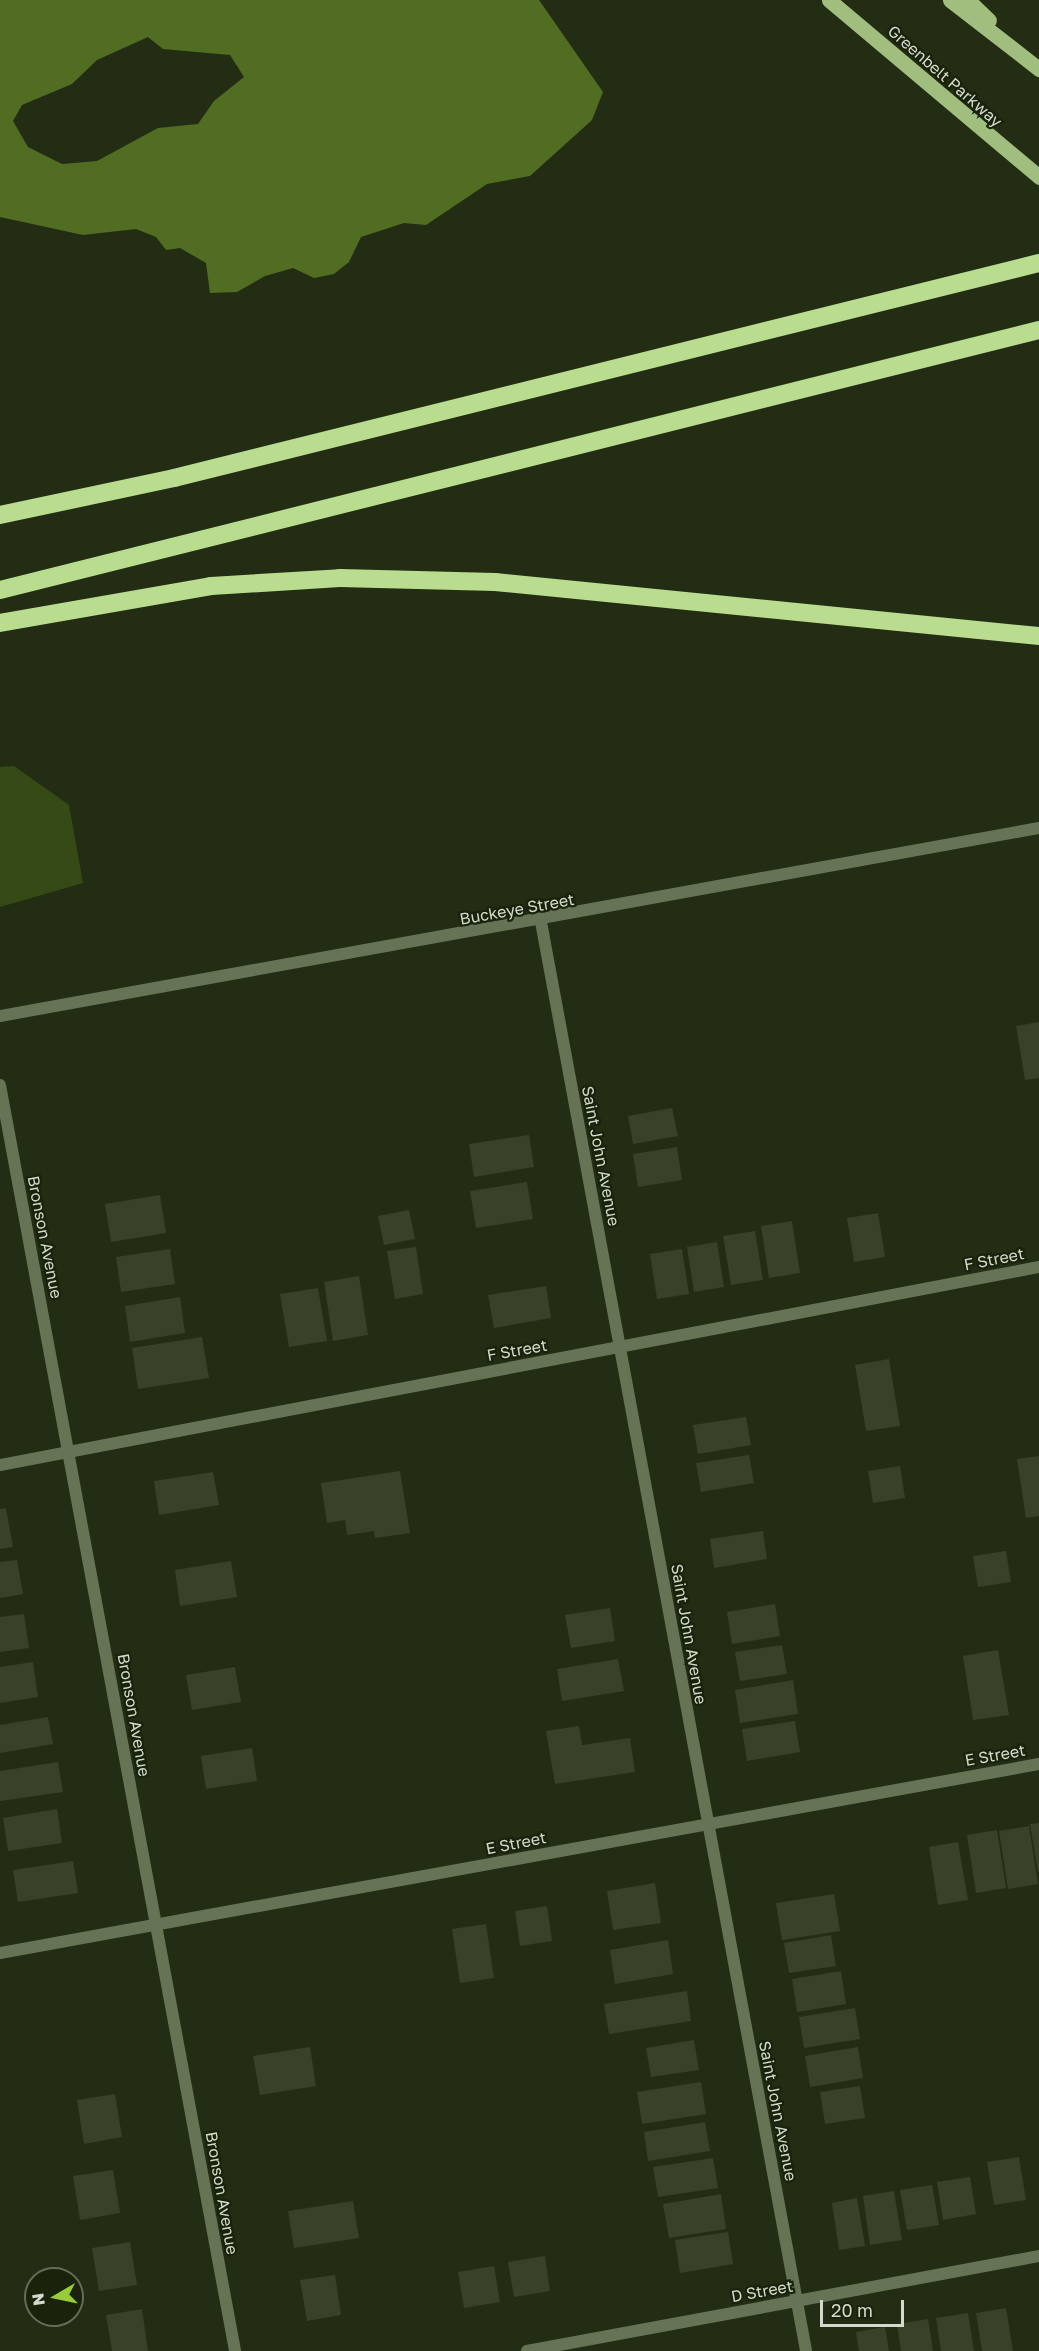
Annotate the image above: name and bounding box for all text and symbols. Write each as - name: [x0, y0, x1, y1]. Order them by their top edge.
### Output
- street label: Greenbelt Parkway: [884, 21, 1006, 131]
- street label: Buckeye Street: [458, 889, 576, 929]
- street label: Saint John Avenue: [578, 1084, 624, 1228]
- street label: Bronson Avenue: [24, 1174, 66, 1300]
- street label: F Street: [962, 1244, 1026, 1274]
- street label: F Street: [485, 1335, 549, 1365]
- street label: Saint John Avenue: [667, 1562, 711, 1706]
- street label: Bronson Avenue: [114, 1652, 154, 1778]
- street label: E Street: [963, 1740, 1027, 1770]
- street label: E Street: [484, 1828, 548, 1858]
- street label: Saint John Avenue: [755, 2039, 801, 2183]
- street label: Bronson Avenue: [202, 2130, 242, 2256]
- north arrow: [24, 2267, 84, 2327]
- street label: D Street: [730, 2276, 794, 2306]
- scale bar: [823, 2288, 907, 2326]
- text: N: [27, 2292, 49, 2307]
- text: 20 m: [831, 2299, 873, 2321]

